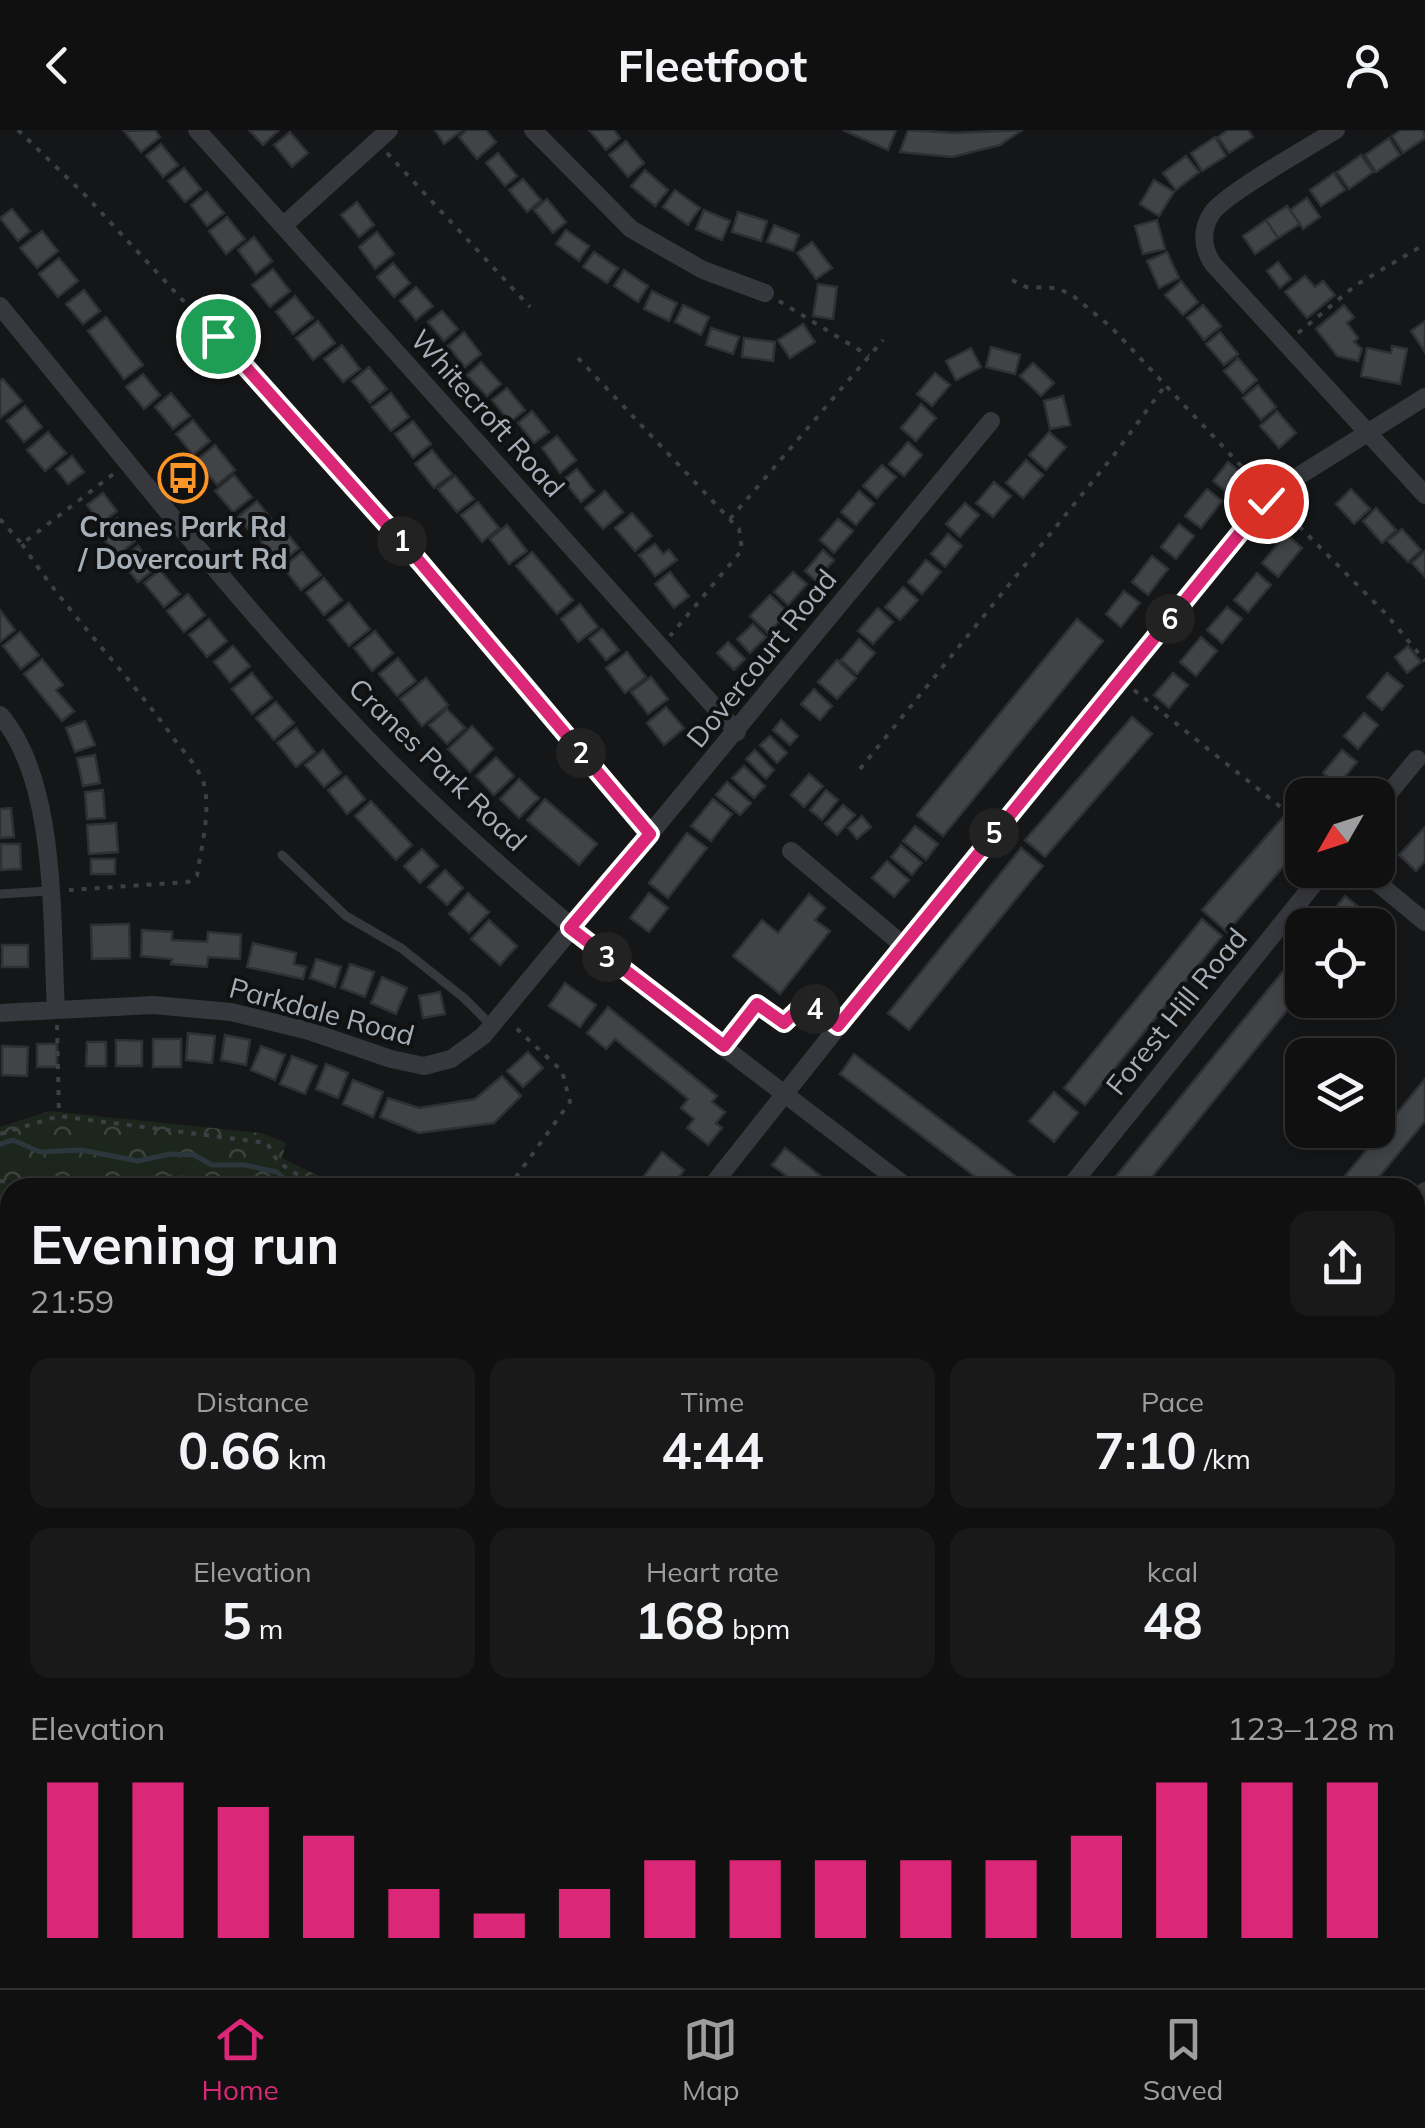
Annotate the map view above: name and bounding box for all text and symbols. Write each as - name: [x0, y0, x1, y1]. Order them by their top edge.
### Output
- text: Fleetfoot: [618, 37, 807, 93]
- icon: back: [30, 38, 85, 93]
- icon: person: [1340, 38, 1395, 93]
- pin: [176, 294, 261, 379]
- icon: arrive: [191, 309, 246, 364]
- street label: Whitecroft Road: [404, 322, 572, 504]
- bus stop icon: Cranes Park Rd / Dovercourt Rd: [157, 452, 209, 504]
- pin: [1224, 459, 1309, 544]
- icon: check: [1239, 474, 1294, 529]
- place label: Cranes Park Rd / Dovercourt Rd: [77, 509, 288, 576]
- pin: 1: [377, 516, 427, 566]
- text: 1: [394, 523, 410, 558]
- street label: Dovercourt Road: [678, 562, 844, 754]
- pin: 6: [1145, 594, 1195, 644]
- text: 6: [1162, 601, 1178, 636]
- street label: Cranes Park Road: [342, 670, 534, 858]
- pin: 2: [556, 728, 606, 778]
- text: 2: [573, 735, 589, 770]
- north arrow: [1285, 778, 1395, 888]
- map controls: [1285, 778, 1395, 1148]
- pin: 5: [969, 808, 1019, 858]
- text: 5: [986, 815, 1002, 850]
- button: locate: [1285, 908, 1395, 1018]
- street label: Forest Hill Road: [1098, 920, 1254, 1102]
- pin: 3: [582, 932, 632, 982]
- text: 3: [599, 939, 615, 974]
- street label: Parkdale Road: [226, 970, 418, 1052]
- pin: 4: [790, 984, 840, 1034]
- text: 4: [807, 991, 823, 1026]
- button: layers: [1285, 1038, 1395, 1148]
- text: Evening run: [30, 1209, 339, 1278]
- button: share: [1290, 1211, 1395, 1316]
- text: 21:59: [30, 1281, 114, 1321]
- text: Distance: [196, 1384, 309, 1419]
- text: Time: [681, 1384, 744, 1419]
- text: Pace: [1141, 1384, 1204, 1419]
- text: 0.66: [178, 1419, 281, 1482]
- text: 4:44: [661, 1419, 764, 1482]
- text: 7:10: [1094, 1419, 1197, 1482]
- text: km: [281, 1441, 327, 1476]
- text: /km: [1197, 1441, 1251, 1476]
- text: Elevation: [193, 1554, 312, 1589]
- text: Heart rate: [646, 1554, 779, 1589]
- text: kcal: [1147, 1554, 1198, 1589]
- text: 5: [222, 1589, 252, 1652]
- text: 168: [635, 1589, 725, 1652]
- text: 48: [1143, 1589, 1203, 1652]
- text: m: [252, 1611, 283, 1646]
- text: bpm: [725, 1611, 790, 1646]
- text: Elevation: [30, 1708, 165, 1748]
- text: 123–128 m: [1227, 1708, 1395, 1748]
- tab: Home: [202, 2012, 279, 2107]
- tab: Map: [682, 2012, 740, 2107]
- tab: Saved: [1143, 2012, 1223, 2107]

